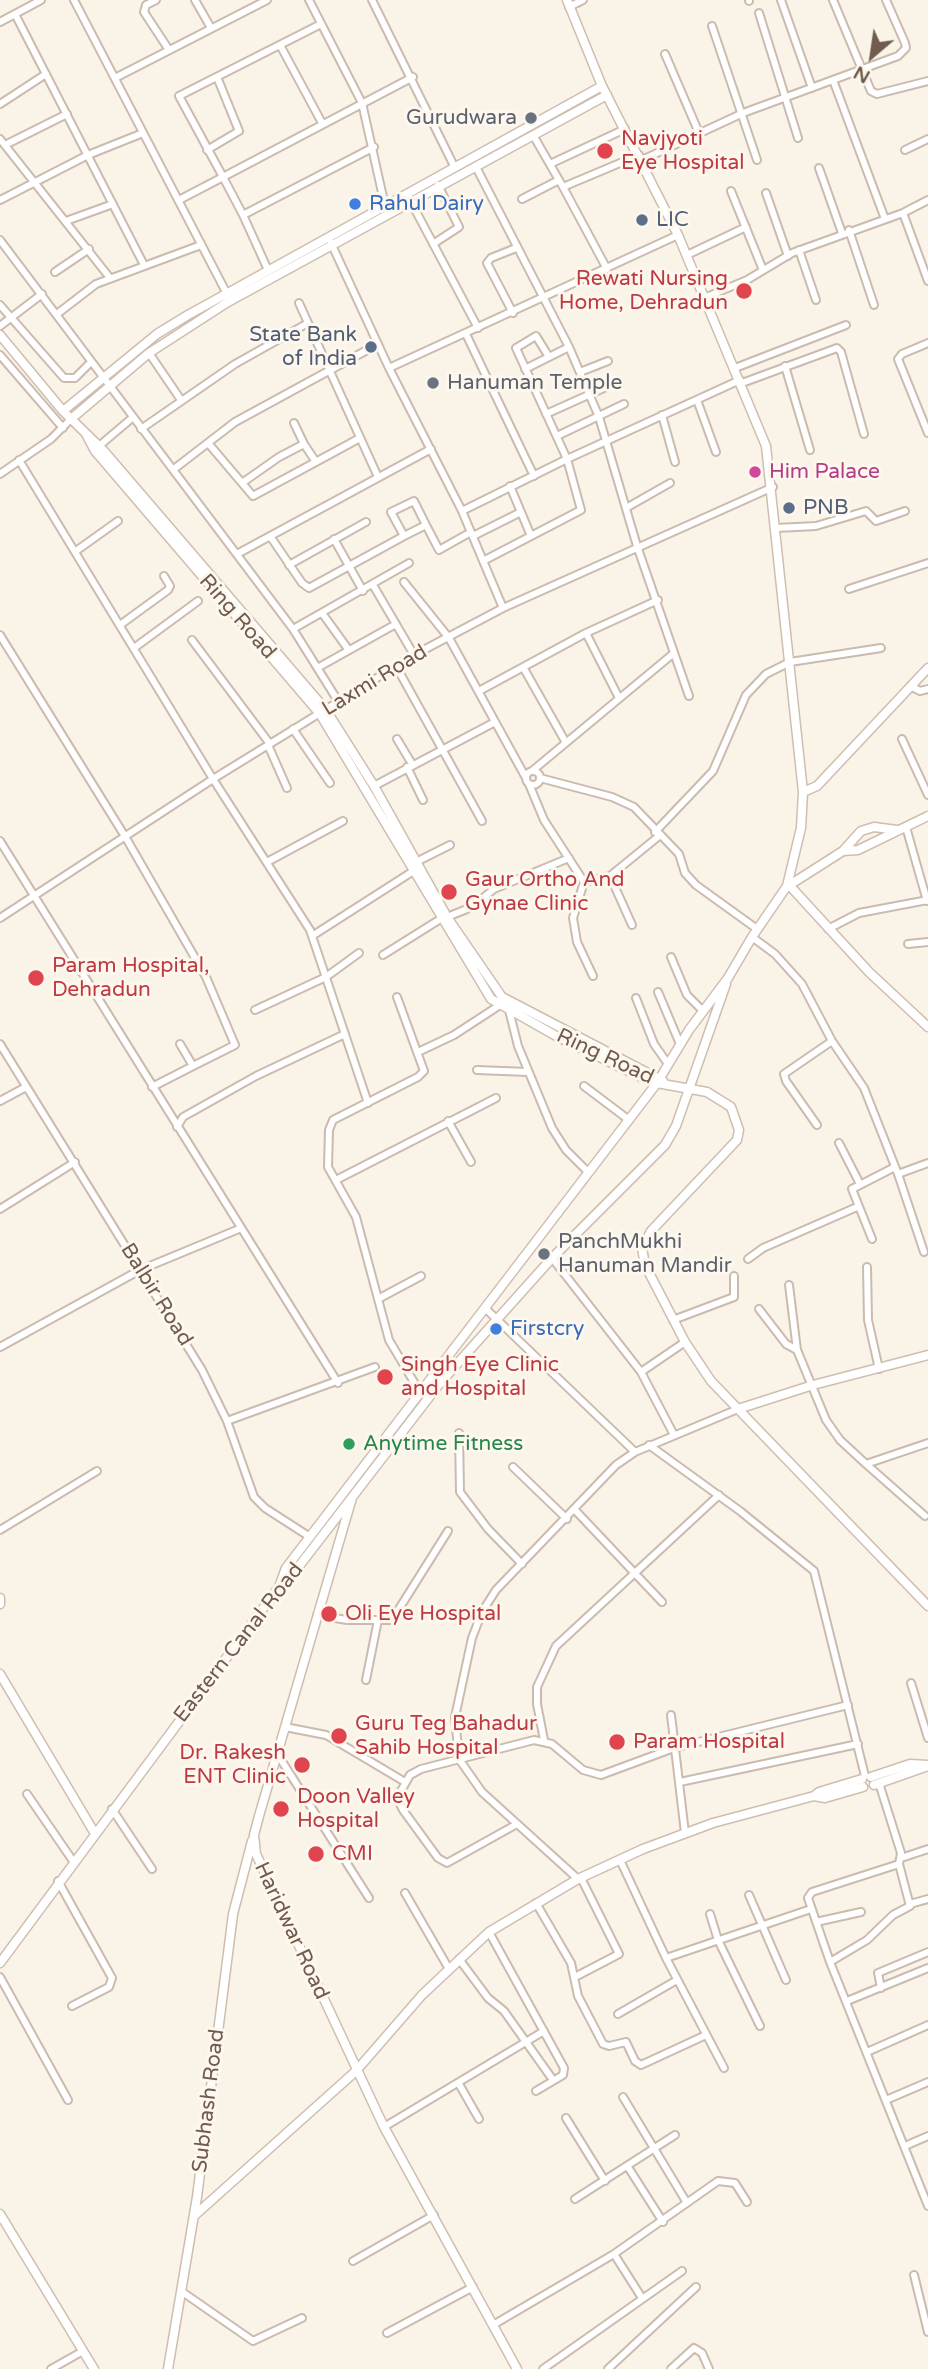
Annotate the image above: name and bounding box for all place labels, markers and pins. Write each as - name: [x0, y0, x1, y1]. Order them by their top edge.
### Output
- place label: Gurudwara: [406, 105, 517, 131]
- marker: Gurudwara: [523, 110, 539, 126]
- place label: Navjyoti Eye Hospital: [621, 126, 744, 176]
- marker: Navjyoti Eye Hospital: [595, 141, 615, 161]
- place label: Rahul Dairy: [369, 191, 484, 217]
- marker: Rahul Dairy: [347, 196, 363, 212]
- place label: LIC: [656, 207, 689, 233]
- marker: LIC: [634, 212, 650, 228]
- place label: Rewati Nursing Home, Dehradun: [559, 266, 728, 316]
- marker: Rewati Nursing Home, Dehradun: [734, 281, 754, 301]
- place label: State Bank of India: [249, 322, 357, 372]
- marker: State Bank of India: [363, 339, 379, 355]
- place label: Hanuman Temple: [447, 370, 622, 396]
- marker: Hanuman Temple: [425, 375, 441, 391]
- place label: Him Palace: [769, 459, 880, 485]
- marker: Him Palace: [747, 464, 763, 480]
- place label: PNB: [803, 495, 849, 521]
- marker: PNB: [781, 500, 797, 516]
- place label: Gaur Ortho And Gynae Clinic: [465, 867, 624, 917]
- marker: Gaur Ortho And Gynae Clinic: [439, 882, 459, 902]
- place label: Param Hospital, Dehradun: [52, 953, 209, 1003]
- marker: Param Hospital, Dehradun: [26, 968, 46, 988]
- place label: PanchMukhi Hanuman Mandir: [558, 1229, 732, 1279]
- marker: PanchMukhi Hanuman Mandir: [536, 1246, 552, 1262]
- place label: Firstcry: [510, 1316, 584, 1342]
- marker: Firstcry: [488, 1321, 504, 1337]
- place label: Singh Eye Clinic and Hospital: [401, 1352, 559, 1402]
- marker: Singh Eye Clinic and Hospital: [375, 1367, 395, 1387]
- place label: Anytime Fitness: [363, 1431, 523, 1457]
- marker: Anytime Fitness: [341, 1436, 357, 1452]
- place label: Oli Eye Hospital: [345, 1601, 501, 1627]
- marker: Oli Eye Hospital: [319, 1604, 339, 1624]
- place label: Guru Teg Bahadur Sahib Hospital: [355, 1711, 537, 1761]
- marker: Guru Teg Bahadur Sahib Hospital: [329, 1726, 349, 1746]
- place label: Param Hospital: [633, 1729, 785, 1755]
- marker: Param Hospital: [607, 1732, 627, 1752]
- place label: Dr. Rakesh ENT Clinic: [179, 1740, 286, 1790]
- marker: Dr. Rakesh ENT Clinic: [292, 1755, 312, 1775]
- place label: Doon Valley Hospital: [297, 1784, 415, 1834]
- marker: Doon Valley Hospital: [271, 1799, 291, 1819]
- place label: CMI: [332, 1841, 373, 1867]
- marker: CMI: [306, 1844, 326, 1864]

